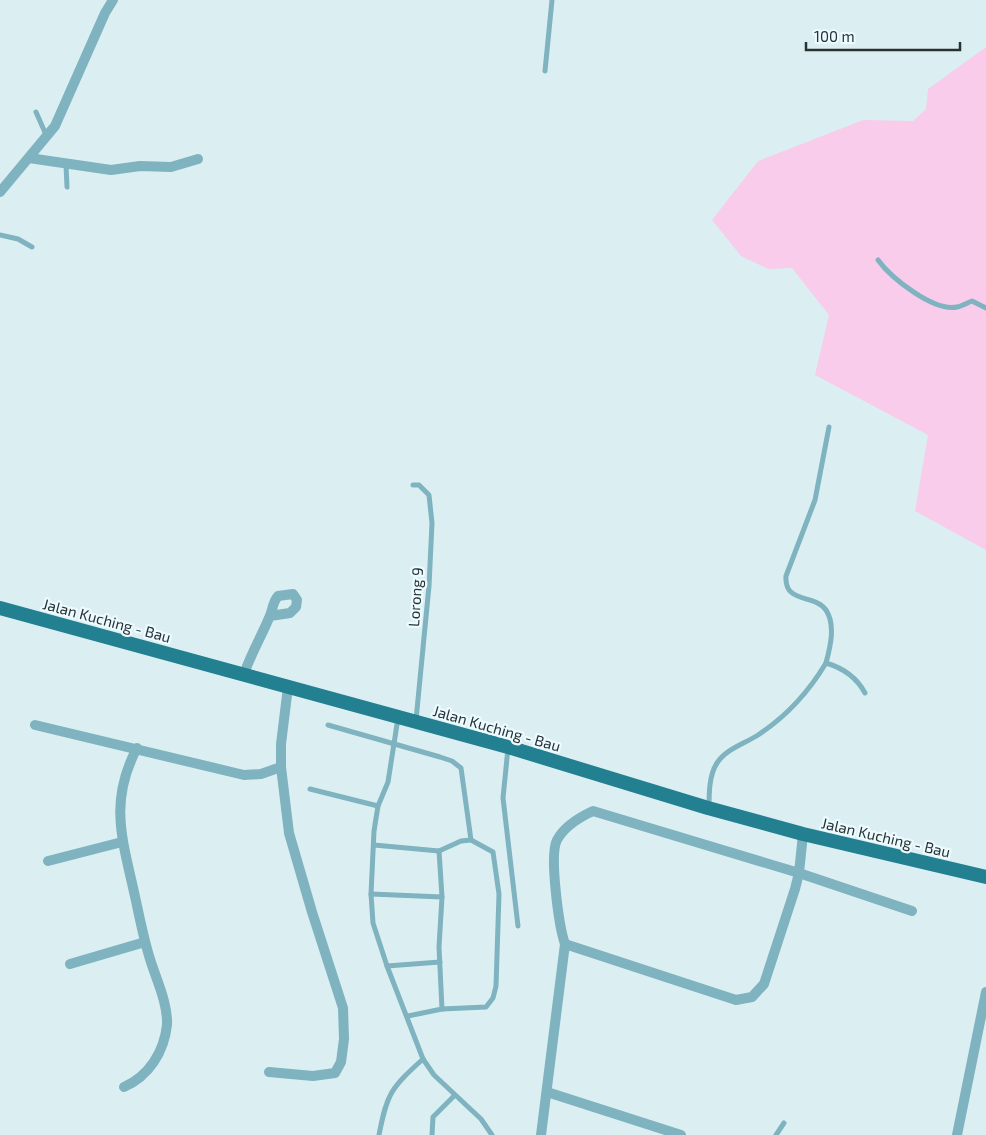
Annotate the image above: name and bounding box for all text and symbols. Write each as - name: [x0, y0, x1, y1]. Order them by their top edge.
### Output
- scale bar: [806, 20, 960, 52]
- text: 100 m: [814, 27, 855, 45]
- street label: Lorong 9: [404, 567, 426, 627]
- street label: Jalan Kuching - Bau: [41, 594, 173, 646]
- street label: Jalan Kuching - Bau: [431, 701, 563, 755]
- street label: Jalan Kuching - Bau: [820, 813, 952, 861]

